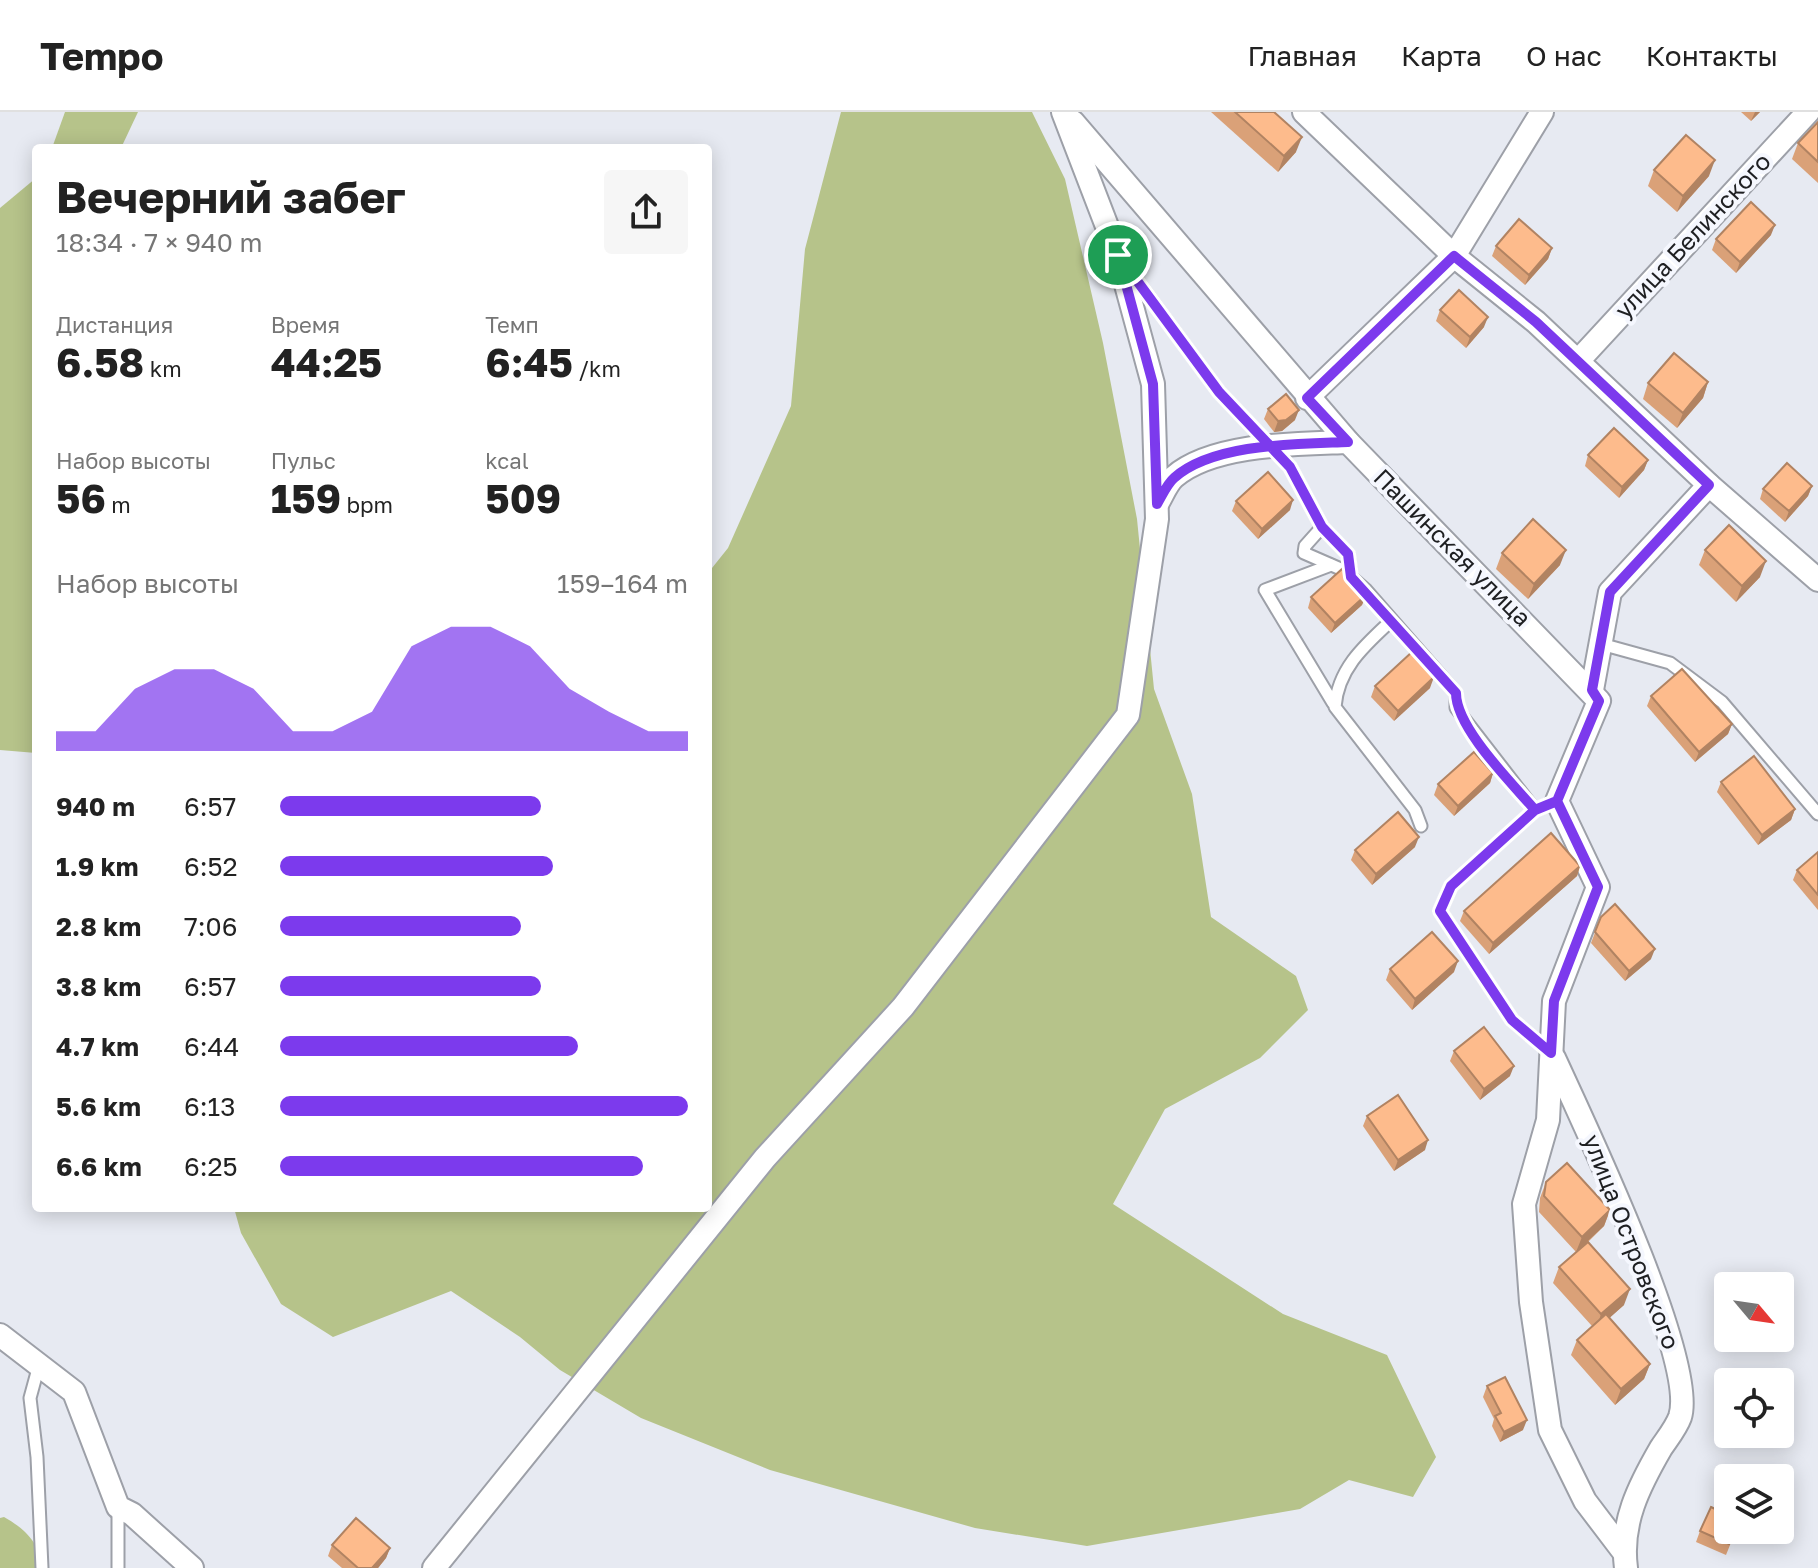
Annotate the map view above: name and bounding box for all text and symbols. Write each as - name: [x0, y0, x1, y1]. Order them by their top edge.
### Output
- text: Tempo: [40, 33, 164, 78]
- text: Главная: [1247, 39, 1357, 72]
- text: Карта: [1401, 39, 1482, 72]
- text: О нас: [1526, 39, 1602, 72]
- text: Контакты: [1646, 39, 1778, 72]
- street label: улица Белинского: [1608, 146, 1776, 324]
- text: Вечерний забег: [56, 170, 406, 223]
- button: share: [604, 170, 688, 254]
- pin: [1084, 221, 1152, 289]
- text: 18:34 · 7 × 940 m: [56, 227, 262, 258]
- icon: arrive: [1096, 233, 1140, 277]
- text: Дистанция: [56, 311, 173, 338]
- text: Время: [271, 311, 340, 338]
- text: Темп: [485, 311, 539, 338]
- text: 6.58: [56, 338, 144, 386]
- text: 44:25: [271, 338, 382, 386]
- text: 6:45: [485, 338, 573, 386]
- text: km: [144, 355, 182, 382]
- text: /km: [573, 355, 621, 382]
- text: Набор высоты: [56, 447, 211, 474]
- text: Пульс: [271, 447, 336, 474]
- text: kcal: [485, 447, 529, 474]
- street label: Пашинская улица: [1368, 462, 1538, 632]
- text: 56: [56, 474, 106, 522]
- text: 159: [271, 474, 341, 522]
- text: 509: [485, 474, 561, 522]
- text: m: [106, 491, 131, 518]
- text: bpm: [341, 491, 393, 518]
- text: Набор высоты: [56, 568, 239, 599]
- text: 159–164 m: [557, 568, 688, 599]
- text: 940 m: [56, 791, 135, 822]
- text: 6:57: [184, 791, 236, 822]
- text: 1.9 km: [56, 851, 139, 882]
- text: 6:52: [184, 851, 238, 882]
- text: 2.8 km: [56, 911, 141, 942]
- text: 7:06: [184, 911, 237, 942]
- text: 3.8 km: [56, 971, 141, 1002]
- text: 6:57: [184, 971, 236, 1002]
- text: 4.7 km: [56, 1031, 139, 1062]
- text: 6:44: [184, 1031, 239, 1062]
- text: 5.6 km: [56, 1091, 141, 1122]
- text: 6:13: [184, 1091, 235, 1122]
- street label: улица Островского: [1578, 1130, 1687, 1353]
- text: 6.6 km: [56, 1151, 142, 1182]
- text: 6:25: [184, 1151, 238, 1182]
- north arrow: [1714, 1272, 1794, 1352]
- map controls: [1714, 1272, 1794, 1544]
- button: locate: [1714, 1368, 1794, 1448]
- button: layers: [1714, 1464, 1794, 1544]

